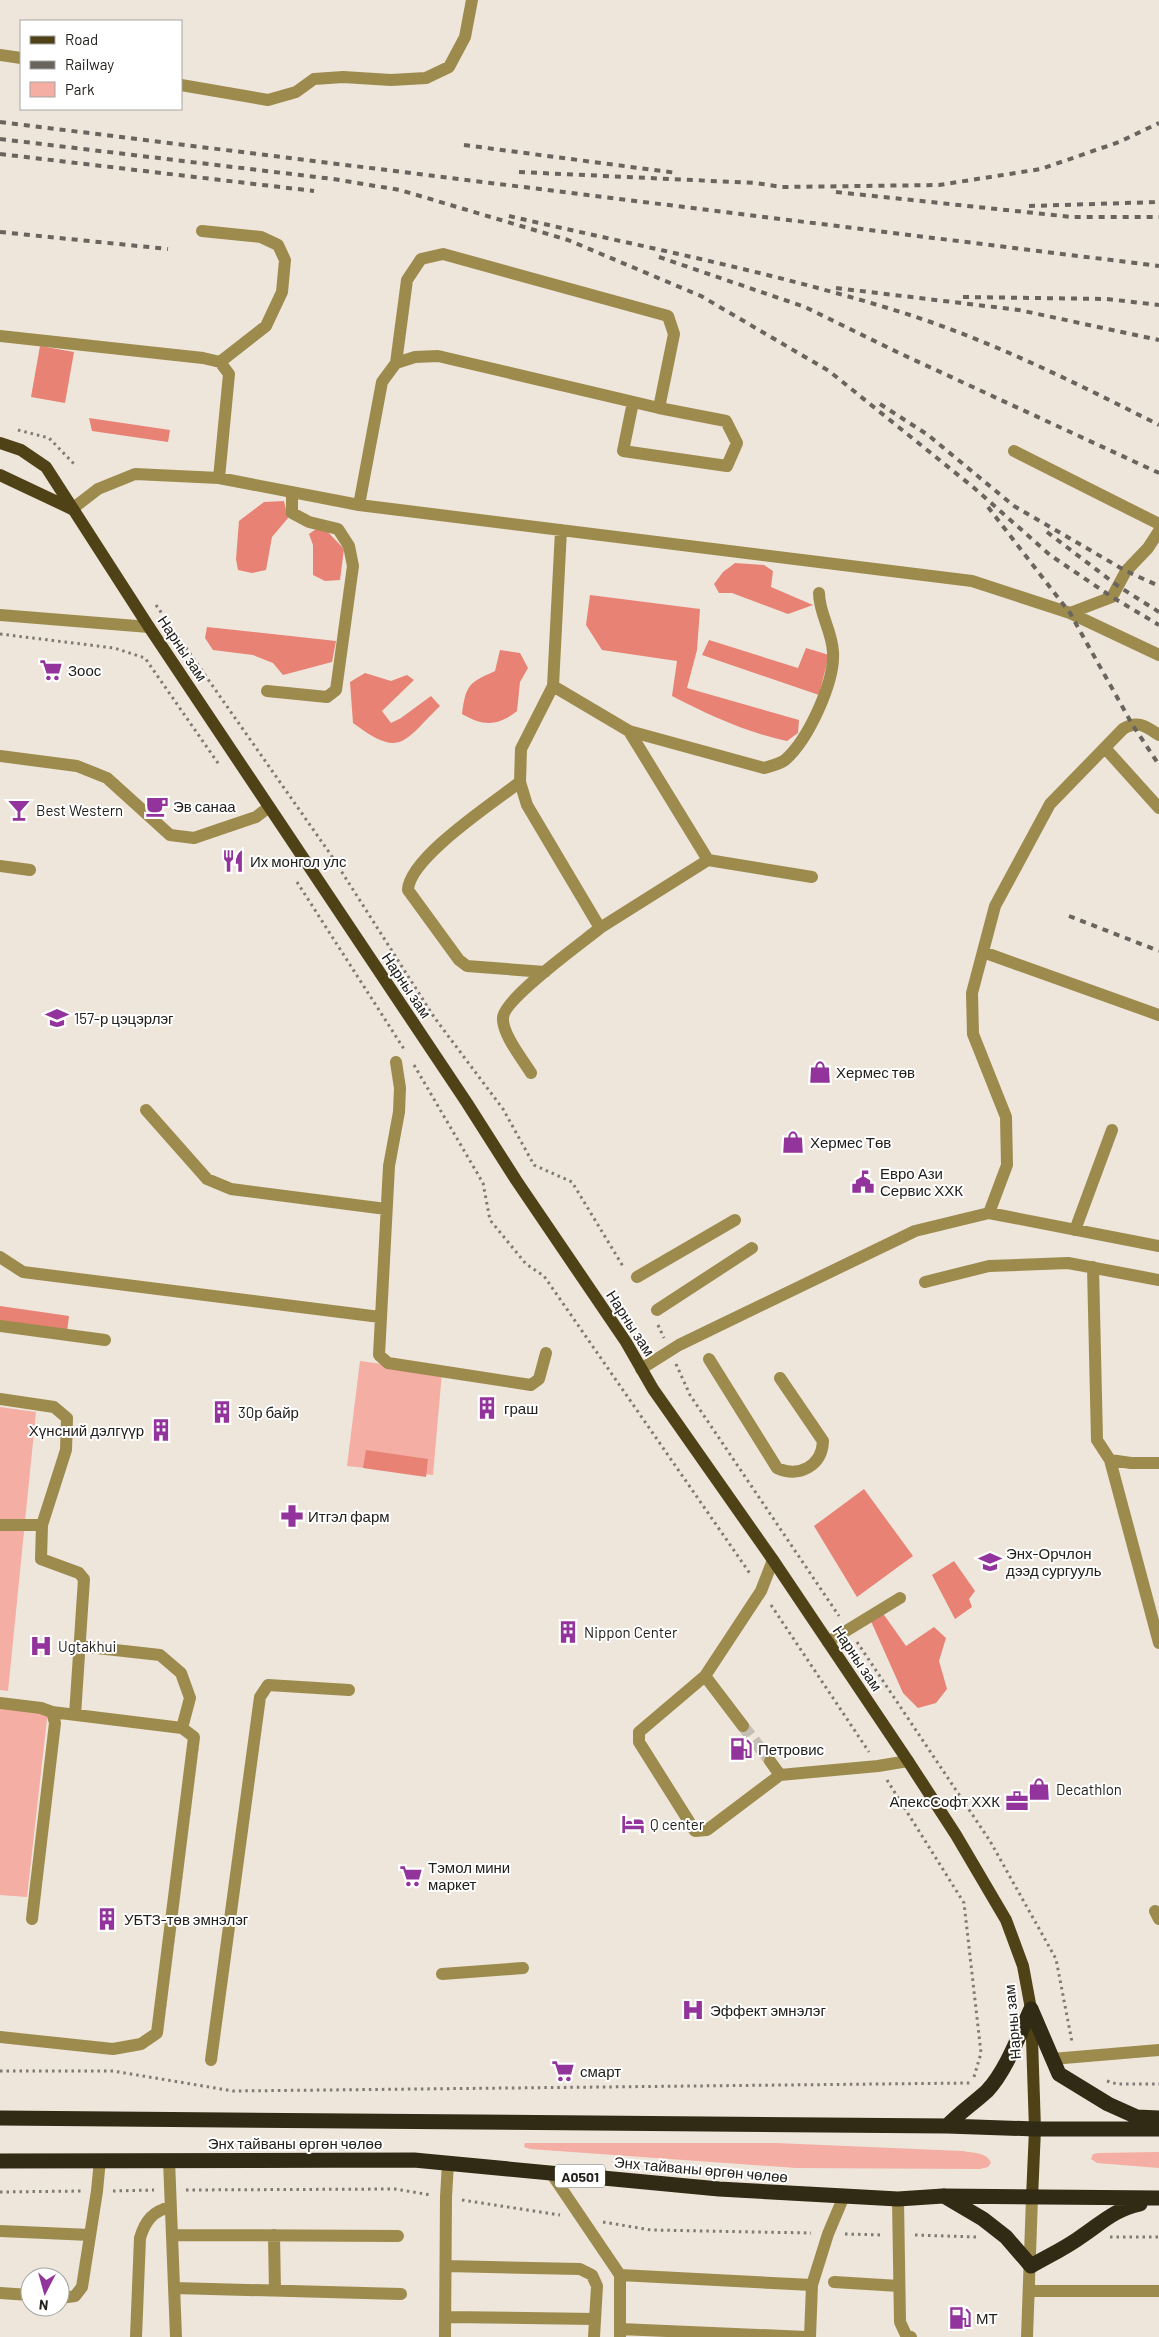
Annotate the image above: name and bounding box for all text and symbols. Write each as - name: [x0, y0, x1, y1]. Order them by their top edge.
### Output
- legend: [20, 20, 182, 110]
- text: Road: [65, 30, 98, 48]
- text: Railway: [65, 55, 114, 73]
- text: Park: [65, 80, 95, 98]
- street label: Нарны зам: [155, 612, 211, 684]
- supermarket icon: Зоос: [38, 657, 64, 683]
- place label: Зоос: [68, 661, 102, 679]
- cafe icon: Эв санаа: [144, 793, 170, 819]
- bar icon: Best Western: [6, 797, 32, 823]
- place label: Эв санаа: [173, 797, 236, 815]
- place label: Best Western: [36, 801, 123, 819]
- restaurant icon: Их монгол улс: [220, 848, 246, 874]
- place label: Их монгол улс: [250, 852, 347, 870]
- street label: Нарны зам: [379, 949, 435, 1021]
- school or university icon: 157-р цэцэрлэг: [44, 1005, 70, 1031]
- place label: 157-р цэцэрлэг: [74, 1009, 174, 1027]
- shop icon: Хермес төв: [807, 1059, 833, 1085]
- place label: Хермес төв: [836, 1063, 915, 1081]
- shop icon: Хермес Төв: [780, 1129, 806, 1155]
- place label: Хермес Төв: [810, 1133, 891, 1151]
- place label: Евро Ази Сервис ХХК: [880, 1164, 963, 1199]
- public building icon: Евро Ази Сервис ХХК: [850, 1169, 876, 1195]
- street label: Нарны зам: [603, 1287, 659, 1359]
- building icon: граш: [474, 1395, 500, 1421]
- building icon: 30р байр: [209, 1399, 235, 1425]
- place label: граш: [504, 1399, 538, 1417]
- place label: 30р байр: [238, 1403, 299, 1421]
- building icon: Хүнсний дэлгүүр: [148, 1417, 174, 1443]
- place label: Хүнсний дэлгүүр: [29, 1421, 144, 1439]
- pharmacy icon: Итгэл фарм: [279, 1503, 305, 1529]
- place label: Итгэл фарм: [308, 1507, 390, 1525]
- place label: Энх-Орчлон дээд сургууль: [1006, 1544, 1102, 1579]
- school or university icon: Энх-Орчлон дээд сургууль: [977, 1549, 1003, 1575]
- building icon: Nippon Center: [555, 1619, 581, 1645]
- street label: Нарны зам: [830, 1622, 886, 1694]
- place label: Nippon Center: [584, 1623, 678, 1641]
- hospital icon: Ugtakhui: [28, 1633, 54, 1659]
- place label: Ugtakhui: [58, 1637, 116, 1655]
- fuel station icon: Петровис: [728, 1736, 754, 1762]
- place label: Петровис: [758, 1740, 825, 1758]
- shop icon: Decathlon: [1026, 1776, 1052, 1802]
- place label: Decathlon: [1056, 1780, 1122, 1798]
- office icon: АпексСофт ХХК: [1004, 1788, 1030, 1814]
- place label: АпексСофт ХХК: [889, 1792, 1000, 1810]
- hotel icon: Q center: [620, 1811, 646, 1837]
- place label: Q center: [650, 1815, 705, 1833]
- place label: Тэмол мини маркет: [428, 1858, 510, 1893]
- supermarket icon: Тэмол мини маркет: [398, 1863, 424, 1889]
- building icon: УБТЗ-төв эмнэлэг: [94, 1906, 120, 1932]
- place label: УБТЗ-төв эмнэлэг: [124, 1910, 249, 1928]
- street label: Нарны зам: [1000, 1984, 1024, 2060]
- hospital icon: Эффект эмнэлэг: [680, 1997, 706, 2023]
- place label: Эффект эмнэлэг: [710, 2001, 826, 2019]
- supermarket icon: смарт: [550, 2058, 576, 2084]
- place label: смарт: [580, 2062, 621, 2080]
- street label: Энх тайваны өргөн чөлөө: [208, 2134, 382, 2152]
- street label: Энх тайваны өргөн чөлөө: [613, 2152, 789, 2186]
- road number: A0501: [555, 2164, 605, 2188]
- north arrow: [20, 2267, 70, 2317]
- text: N: [38, 2296, 49, 2314]
- fuel station icon: МТ: [947, 2305, 973, 2331]
- place label: МТ: [976, 2309, 998, 2327]

